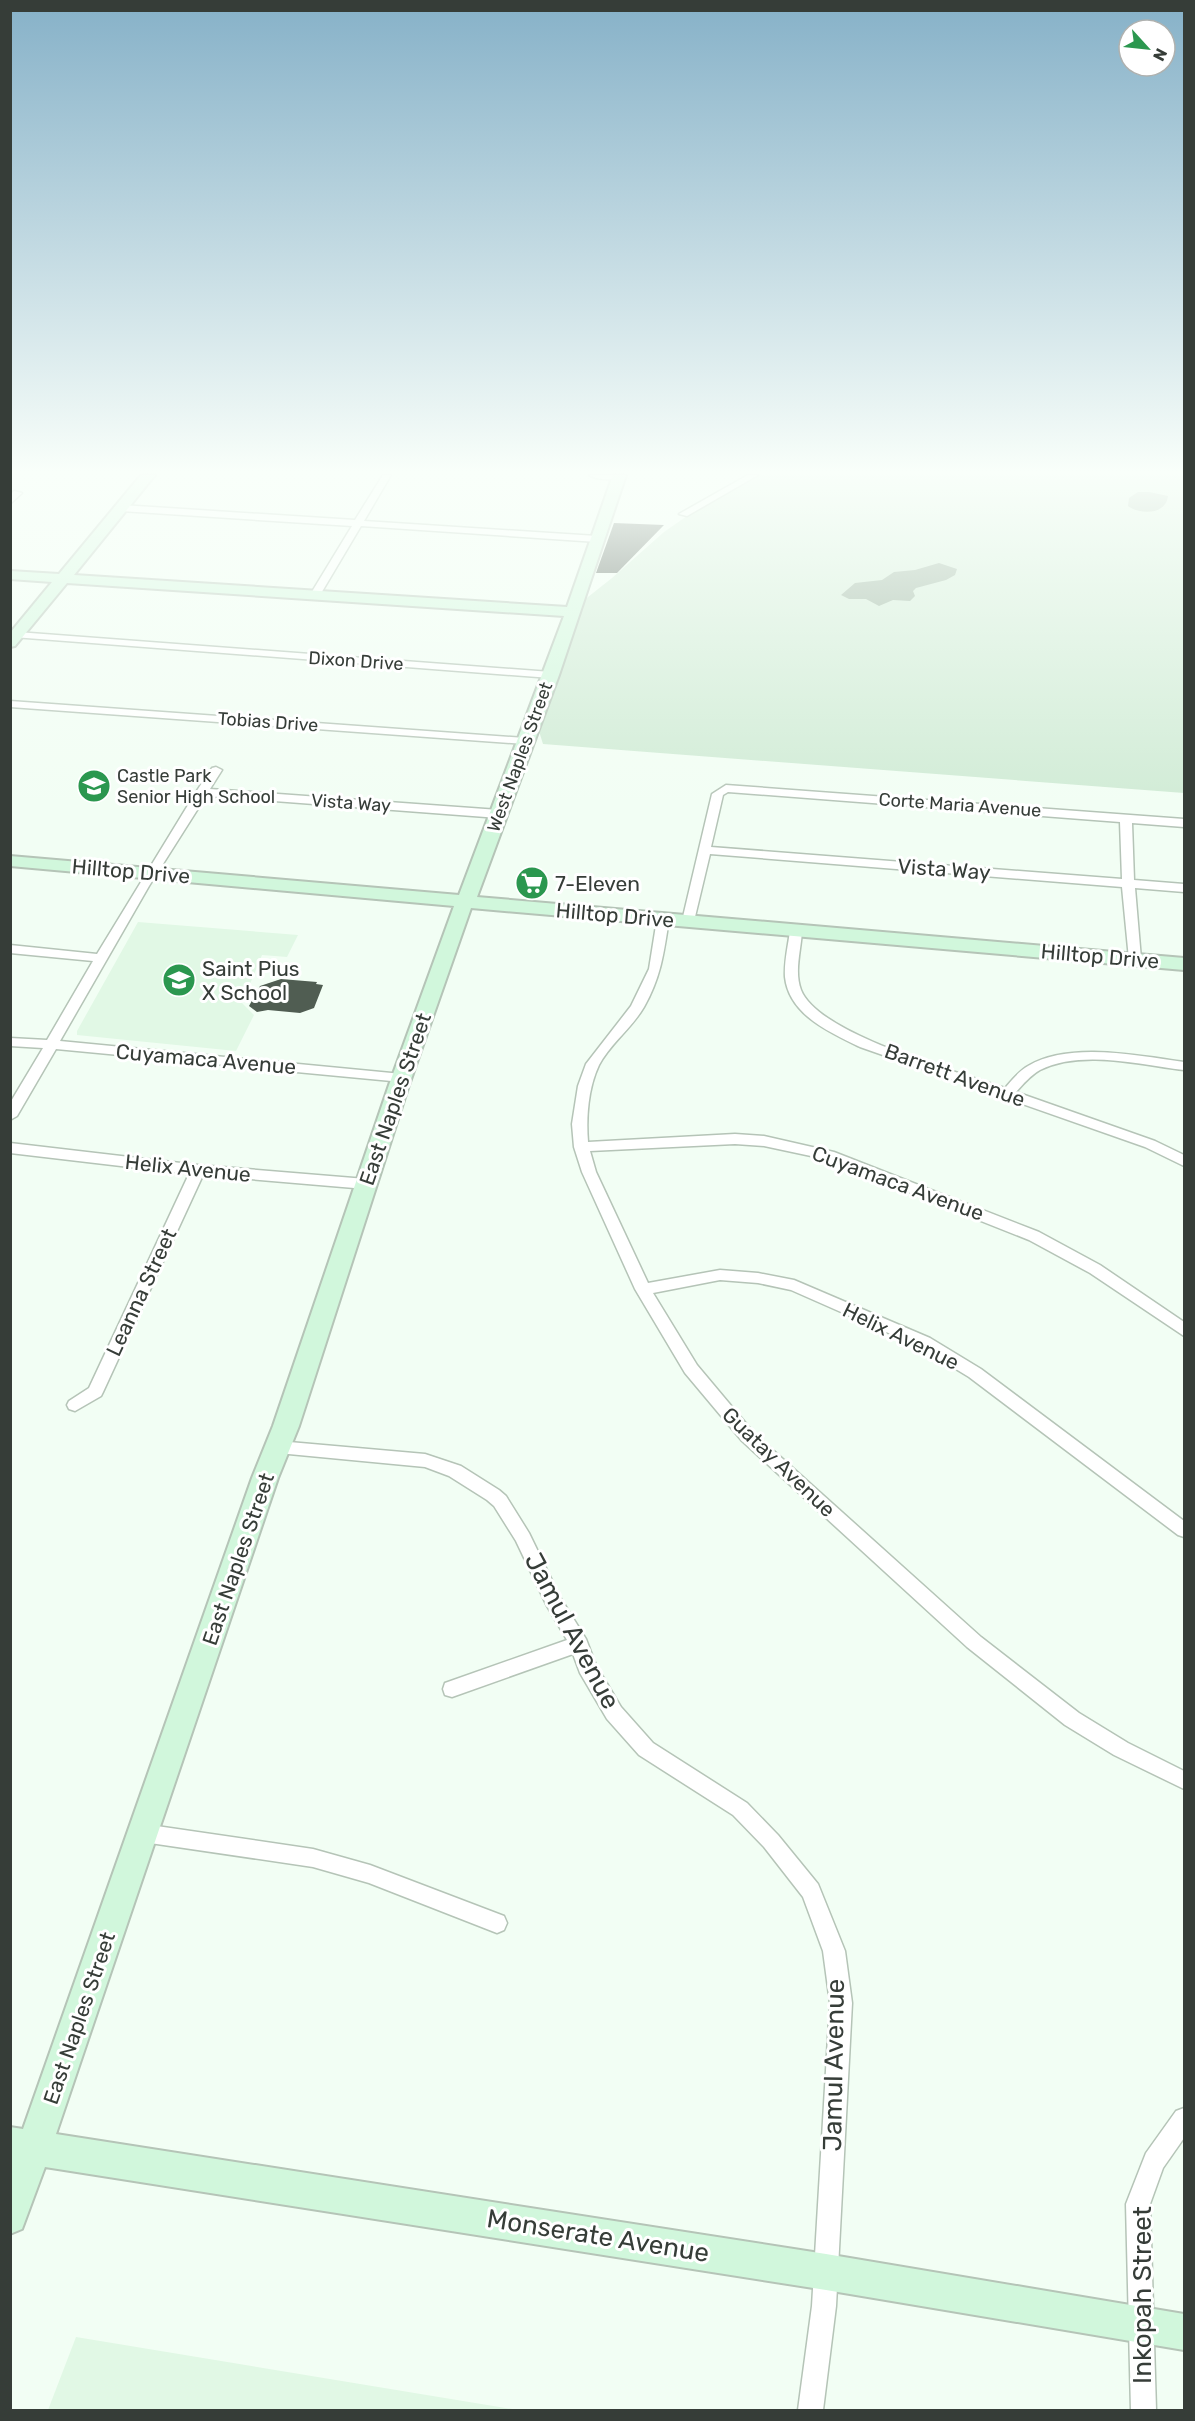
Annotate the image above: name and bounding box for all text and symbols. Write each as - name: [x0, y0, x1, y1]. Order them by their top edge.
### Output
- north arrow: [1117, 18, 1177, 78]
- text: N: [1149, 45, 1171, 64]
- street label: Dixon Drive: [308, 647, 404, 675]
- street label: West Naples Street: [483, 679, 557, 835]
- street label: Tobias Drive: [217, 708, 319, 736]
- place label: Castle Park Senior High School: [117, 765, 275, 808]
- school or university icon: Castle Park Senior High School: [76, 768, 112, 804]
- street label: Corte Maria Avenue: [878, 788, 1042, 822]
- street label: Vista Way: [310, 789, 392, 817]
- street label: Hilltop Drive: [71, 853, 191, 889]
- street label: Vista Way: [897, 853, 992, 885]
- supermarket icon: 7-Eleven: [514, 865, 550, 901]
- place label: 7-Eleven: [555, 871, 640, 896]
- street label: Hilltop Drive: [555, 897, 675, 933]
- street label: Hilltop Drive: [1040, 938, 1160, 974]
- place label: Saint Pius X School: [202, 956, 300, 1005]
- school or university icon: Saint Pius X School: [161, 962, 197, 998]
- street label: East Naples Street: [354, 1010, 436, 1188]
- street label: Barrett Avenue: [881, 1038, 1029, 1112]
- street label: Cuyamaca Avenue: [115, 1039, 297, 1079]
- street label: Cuyamaca Avenue: [809, 1140, 987, 1226]
- street label: Helix Avenue: [124, 1149, 252, 1187]
- street label: Leanna Street: [101, 1224, 181, 1360]
- street label: Helix Avenue: [839, 1297, 963, 1375]
- street label: Guatay Avenue: [717, 1402, 841, 1522]
- street label: East Naples Street: [197, 1470, 279, 1648]
- street label: Jamul Avenue: [518, 1548, 626, 1714]
- street label: East Naples Street: [38, 1929, 120, 2107]
- street label: Jamul Avenue: [817, 1978, 851, 2152]
- street label: Monserate Avenue: [485, 2203, 711, 2269]
- street label: Inkopah Street: [1127, 2206, 1158, 2384]

